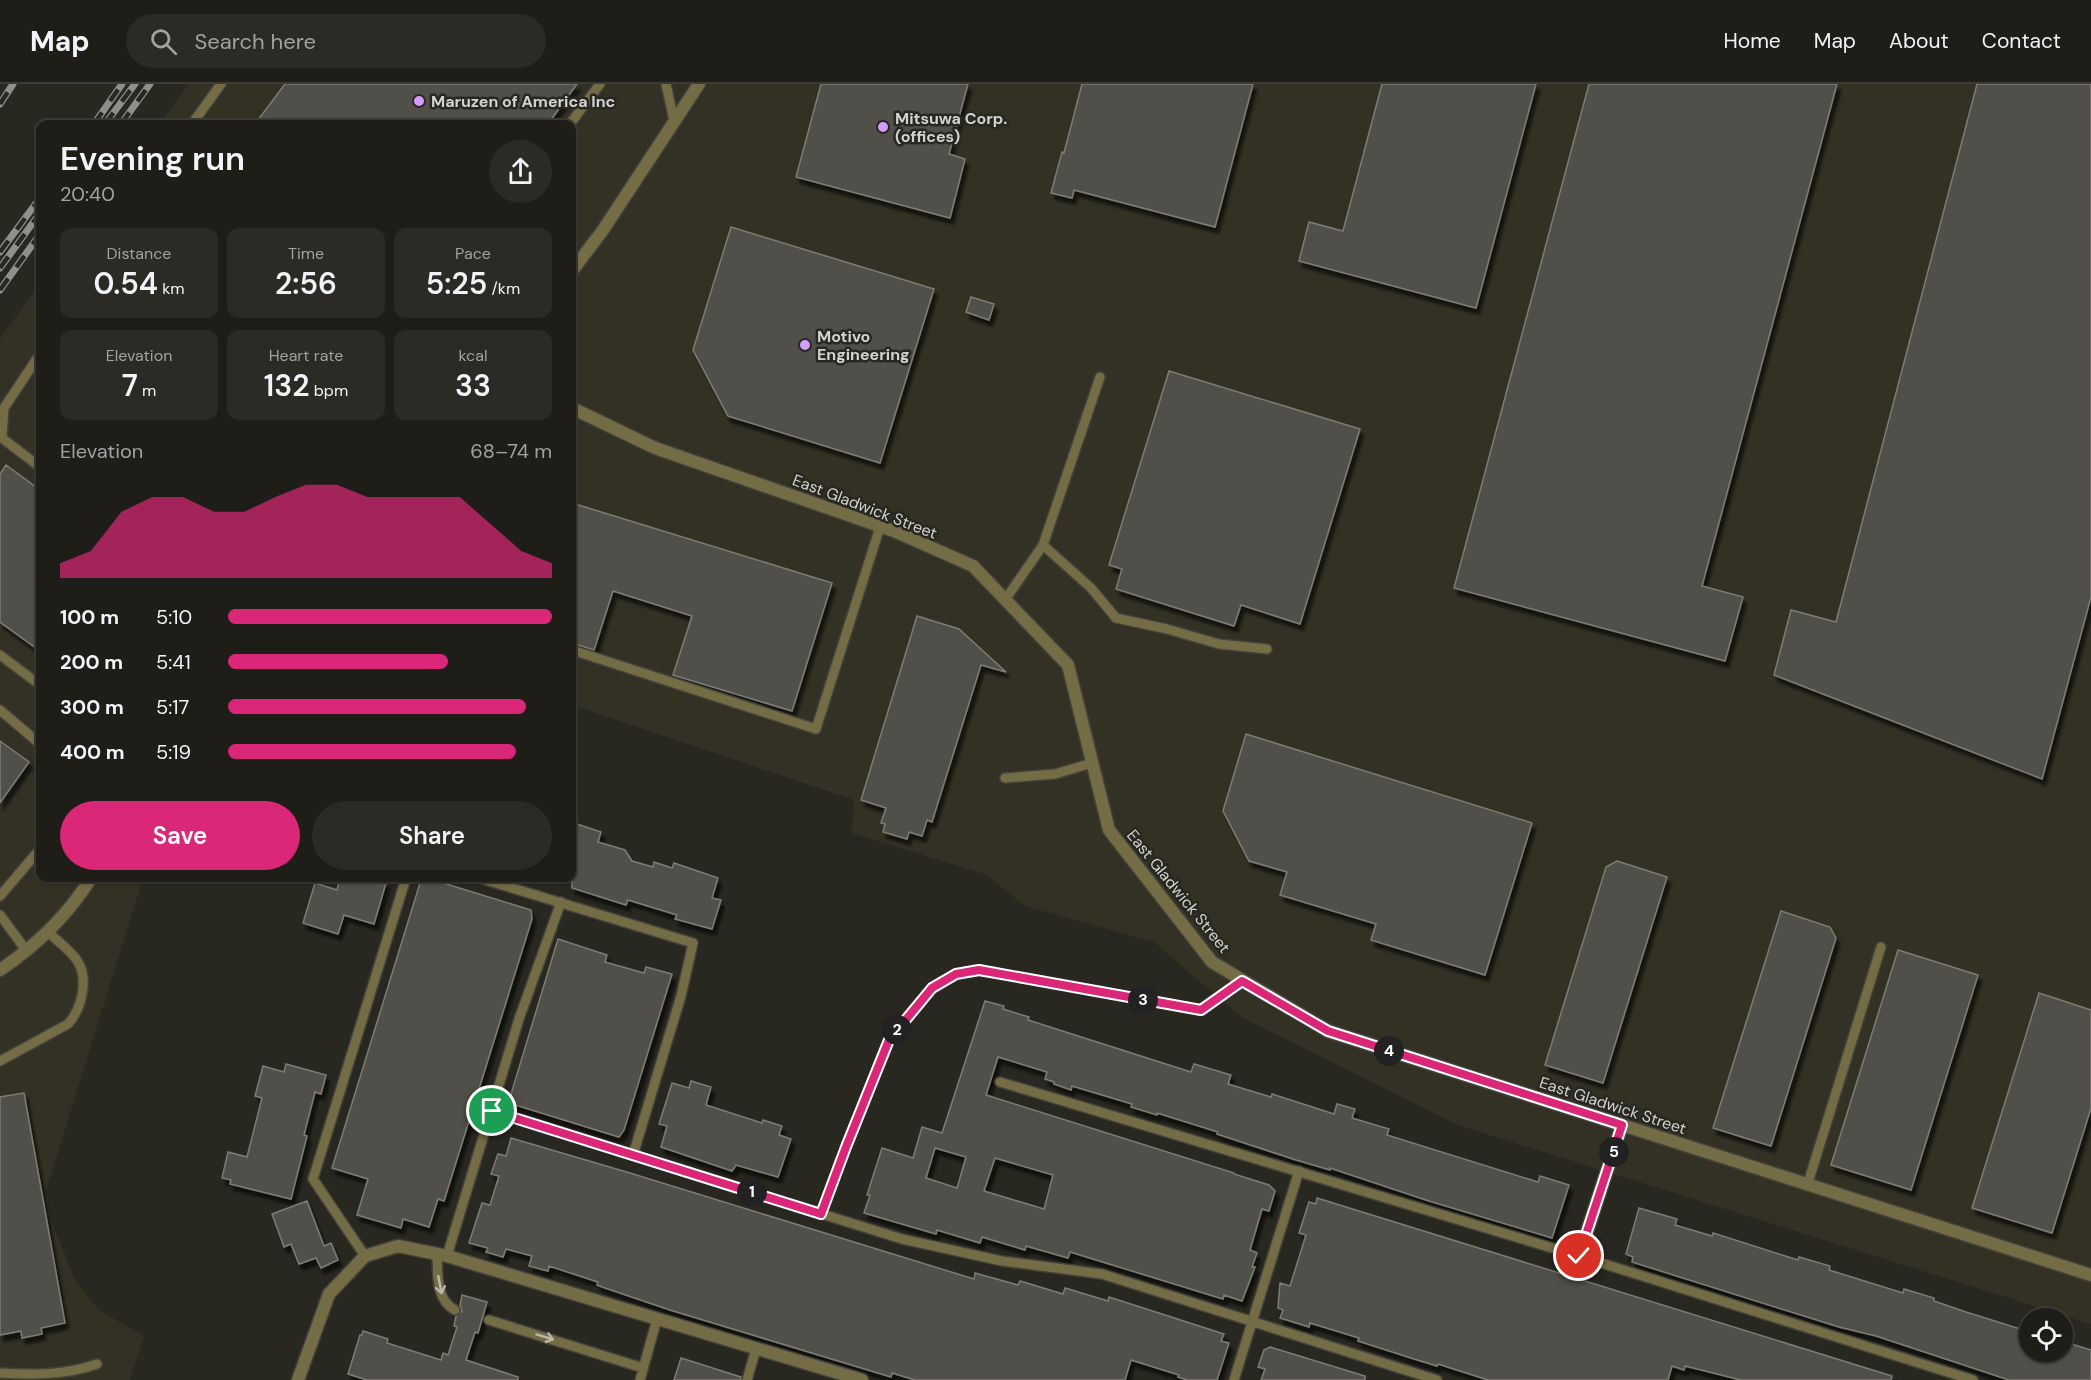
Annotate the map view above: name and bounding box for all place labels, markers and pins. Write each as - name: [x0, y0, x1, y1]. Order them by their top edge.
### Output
- place label: Maruzen of America Inc: [431, 91, 615, 112]
- marker: Maruzen of America Inc: [412, 94, 426, 108]
- place label: Mitsuwa Corp. (offices): [895, 108, 1007, 147]
- marker: Mitsuwa Corp. (offices): [876, 120, 890, 134]
- place label: Motivo Engineering: [817, 326, 910, 365]
- marker: Motivo Engineering: [798, 338, 812, 352]
- pin: 3: [1128, 985, 1158, 1015]
- pin: 2: [882, 1015, 912, 1045]
- pin: 4: [1374, 1036, 1404, 1066]
- pin: [466, 1085, 517, 1136]
- pin: 5: [1599, 1137, 1629, 1167]
- pin: 1: [737, 1177, 767, 1207]
- pin: [1553, 1230, 1604, 1281]

